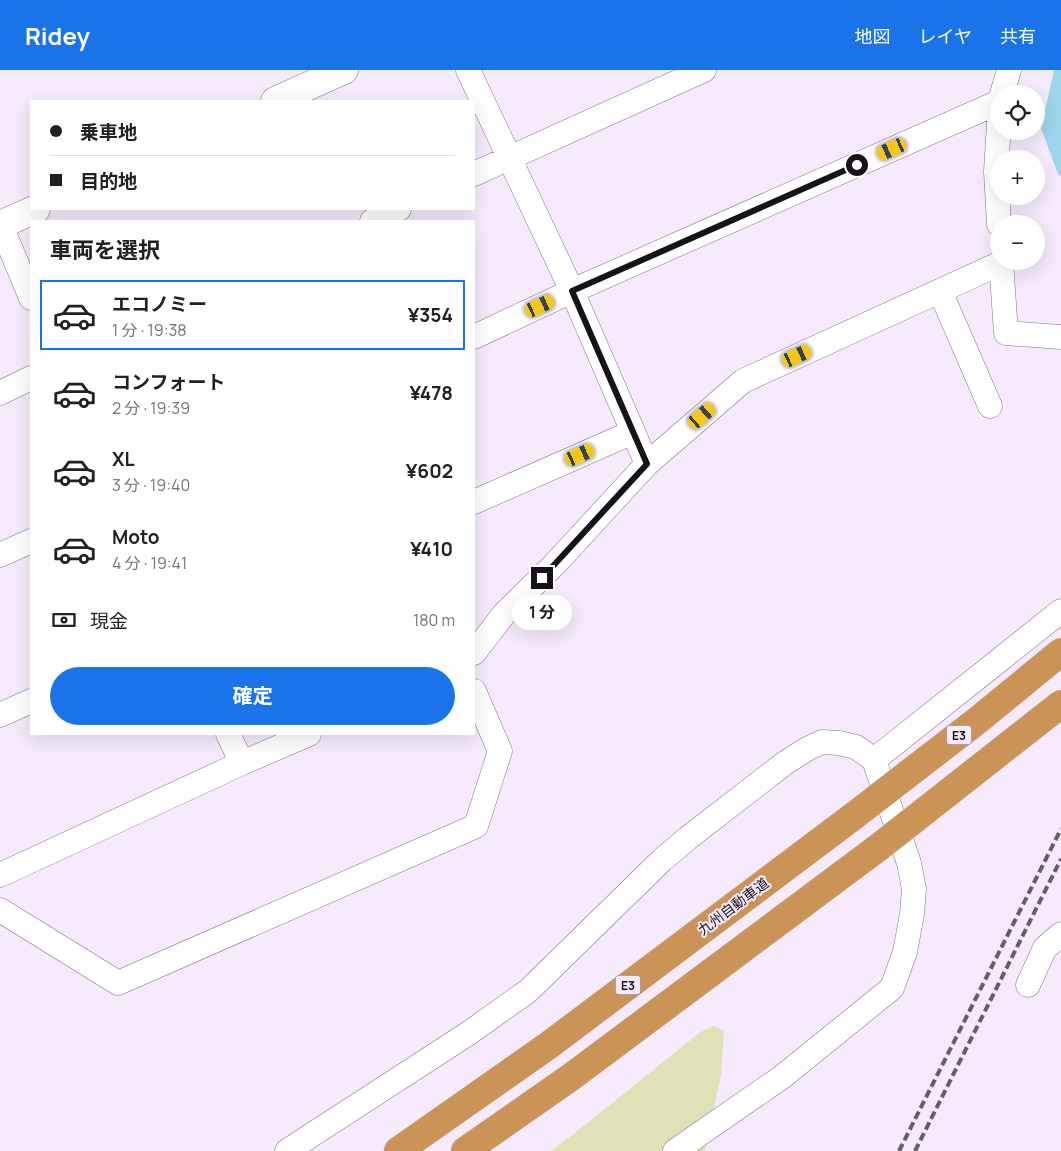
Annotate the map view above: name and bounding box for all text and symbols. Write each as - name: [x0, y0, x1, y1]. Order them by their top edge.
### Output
- text: Ridey: [25, 19, 90, 52]
- text: 地図: [855, 24, 891, 48]
- text: レイヤ: [919, 24, 972, 48]
- text: 共有: [1000, 24, 1036, 48]
- map controls: [990, 85, 1045, 270]
- button: locate: [990, 85, 1045, 140]
- text: 乗車地: [80, 119, 137, 145]
- car: [875, 136, 908, 162]
- button: +: [990, 150, 1045, 205]
- route start: [846, 154, 868, 176]
- text: 目的地: [80, 168, 137, 194]
- button: −: [990, 215, 1045, 270]
- text: 車両を選択: [50, 235, 160, 265]
- text: エコノミー: [112, 291, 207, 317]
- icon: car: [52, 293, 97, 338]
- car: [523, 293, 556, 319]
- text: ¥354: [408, 302, 453, 328]
- text: 1 分 · 19:38: [112, 319, 187, 341]
- car: [780, 343, 813, 369]
- text: コンフォート: [112, 369, 225, 395]
- icon: car: [52, 371, 97, 416]
- text: ¥478: [409, 380, 453, 406]
- text: 2 分 · 19:39: [112, 397, 190, 419]
- car: [685, 400, 718, 432]
- car: [563, 442, 596, 468]
- text: XL: [112, 446, 135, 472]
- icon: car: [52, 449, 97, 494]
- text: ¥602: [406, 458, 453, 484]
- text: 3 分 · 19:40: [112, 474, 190, 496]
- text: Moto: [112, 524, 159, 550]
- icon: car: [52, 527, 97, 572]
- text: ¥410: [410, 536, 453, 562]
- text: 4 分 · 19:41: [112, 552, 187, 574]
- route end: [531, 567, 553, 589]
- callout: 1 分: [512, 596, 572, 630]
- text: 1 分: [529, 601, 555, 623]
- icon: cash: [50, 606, 78, 634]
- text: 現金: [90, 608, 128, 634]
- text: 180 m: [413, 609, 455, 631]
- button: 確定: [50, 667, 455, 725]
- road number: E3: [946, 726, 972, 744]
- street label: 九州自動車道: [694, 873, 772, 939]
- road number: E3: [616, 976, 640, 994]

